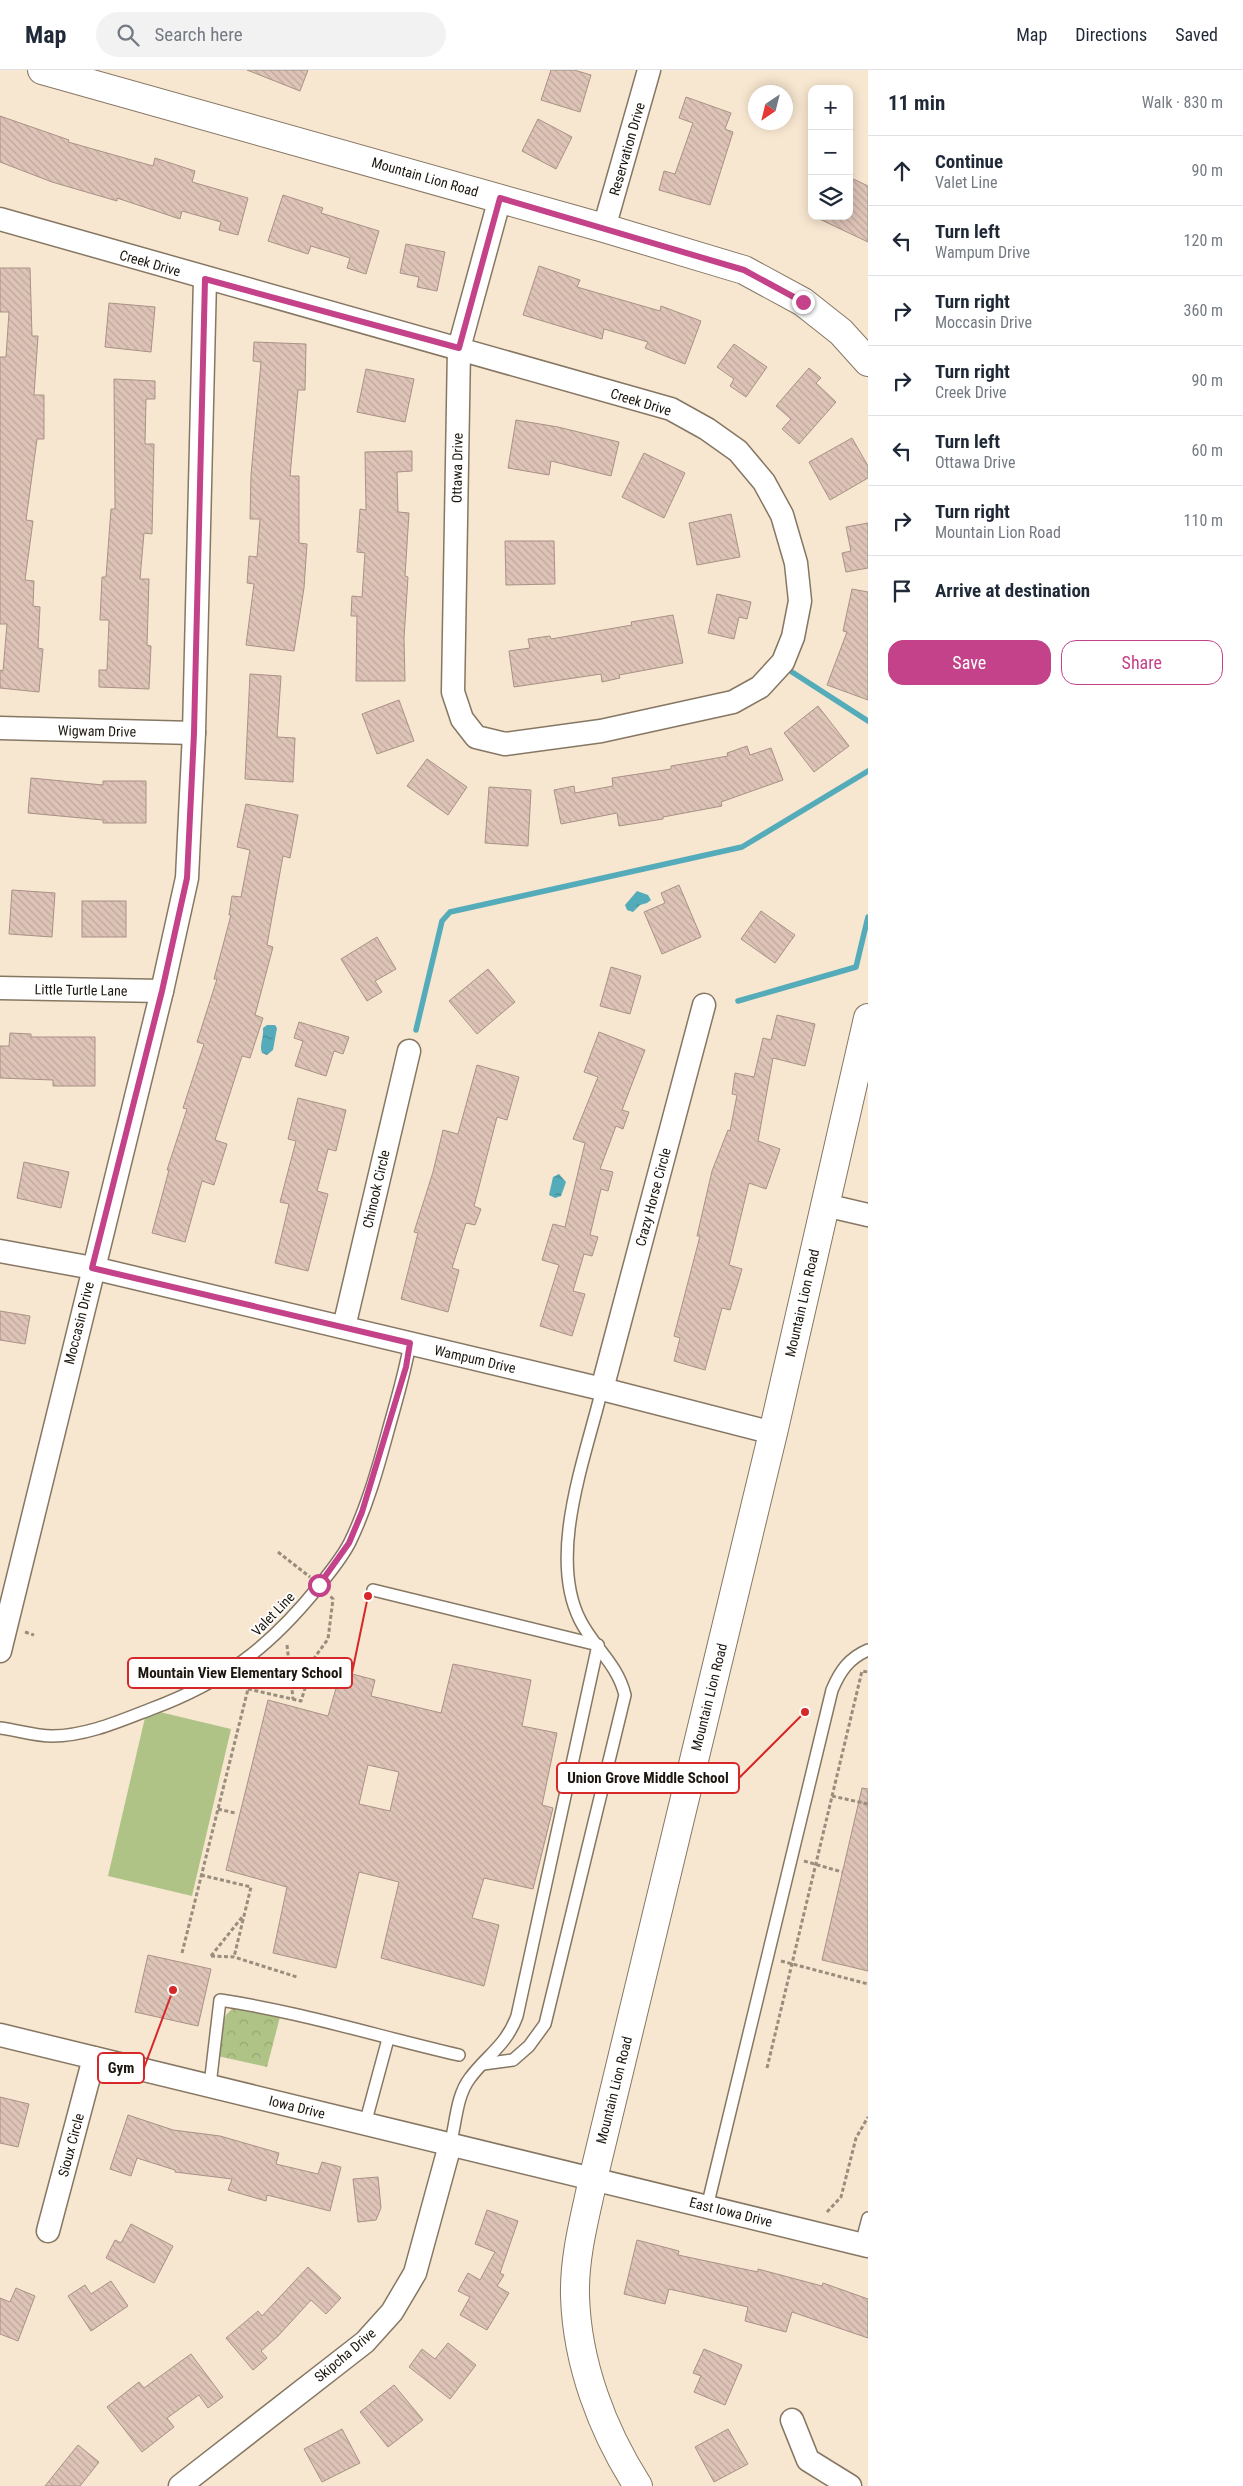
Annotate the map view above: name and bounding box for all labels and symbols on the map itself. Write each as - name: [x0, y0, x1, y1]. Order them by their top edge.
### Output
- north arrow: [748, 85, 793, 130]
- street label: Reservation Drive: [606, 100, 648, 197]
- street label: Mountain Lion Road: [370, 154, 480, 200]
- street label: Creek Drive: [118, 247, 183, 279]
- route end: [792, 291, 815, 314]
- street label: Creek Drive: [609, 385, 674, 419]
- street label: Ottawa Drive: [448, 432, 466, 503]
- street label: Wigwam Drive: [58, 722, 137, 740]
- street label: Little Turtle Lane: [35, 981, 128, 999]
- street label: Crazy Horse Circle: [632, 1145, 674, 1248]
- street label: Chinook Circle: [359, 1148, 393, 1230]
- street label: Mountain Lion Road: [782, 1248, 822, 1358]
- street label: Moccasin Drive: [61, 1280, 97, 1366]
- street label: Wampum Drive: [433, 1342, 518, 1376]
- route start: [308, 1574, 331, 1597]
- street label: Valet Line: [248, 1588, 298, 1639]
- street label: Mountain Lion Road: [688, 1642, 730, 1752]
- callout: Mountain View Elementary School: [128, 1658, 352, 1688]
- text: Mountain View Elementary School: [138, 1664, 342, 1682]
- callout: Union Grove Middle School: [557, 1763, 739, 1793]
- text: Union Grove Middle School: [567, 1769, 729, 1787]
- street label: Mountain Lion Road: [593, 2035, 635, 2145]
- callout: Gym: [98, 2053, 144, 2083]
- text: Gym: [108, 2059, 134, 2077]
- street label: Iowa Drive: [267, 2092, 327, 2122]
- street label: Sioux Circle: [55, 2111, 87, 2179]
- street label: East Iowa Drive: [688, 2194, 775, 2230]
- street label: Skipcha Drive: [311, 2325, 379, 2385]

